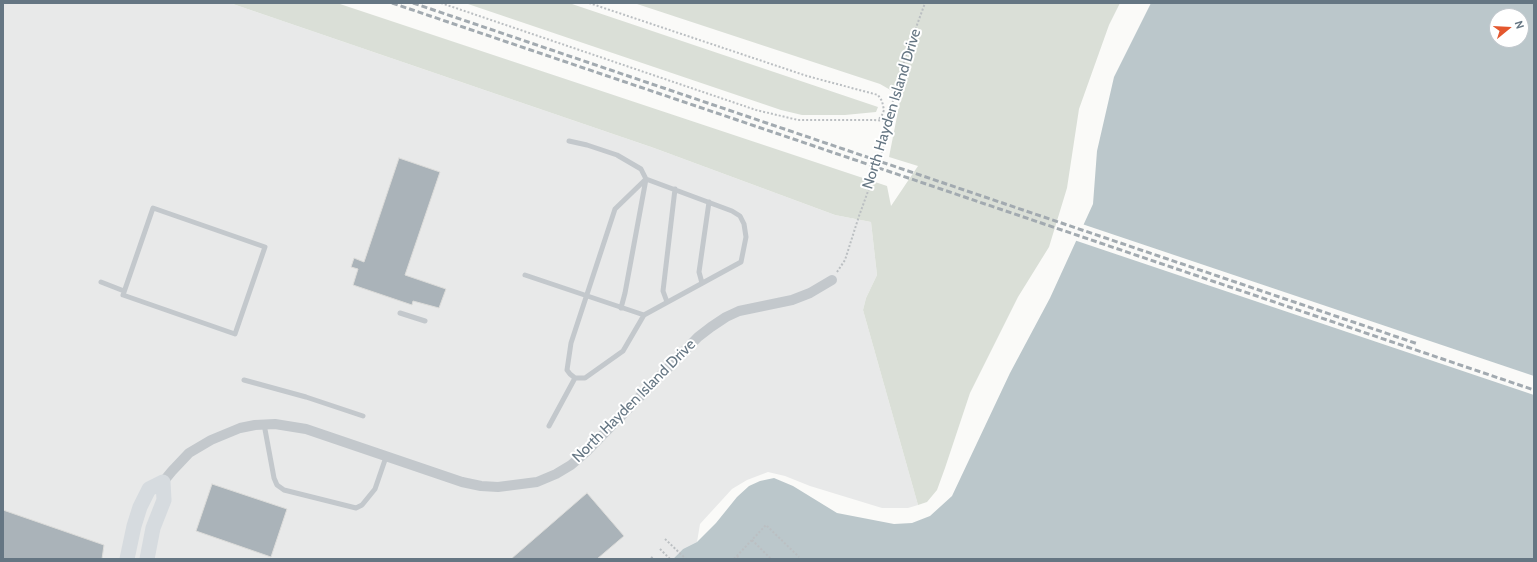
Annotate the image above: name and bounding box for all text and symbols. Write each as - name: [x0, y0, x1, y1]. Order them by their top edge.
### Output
- north arrow: [1489, 8, 1529, 48]
- text: N: [1512, 19, 1527, 30]
- street label: North Hayden Island Drive: [859, 27, 925, 191]
- street label: North Hayden Island Drive: [569, 336, 699, 466]

